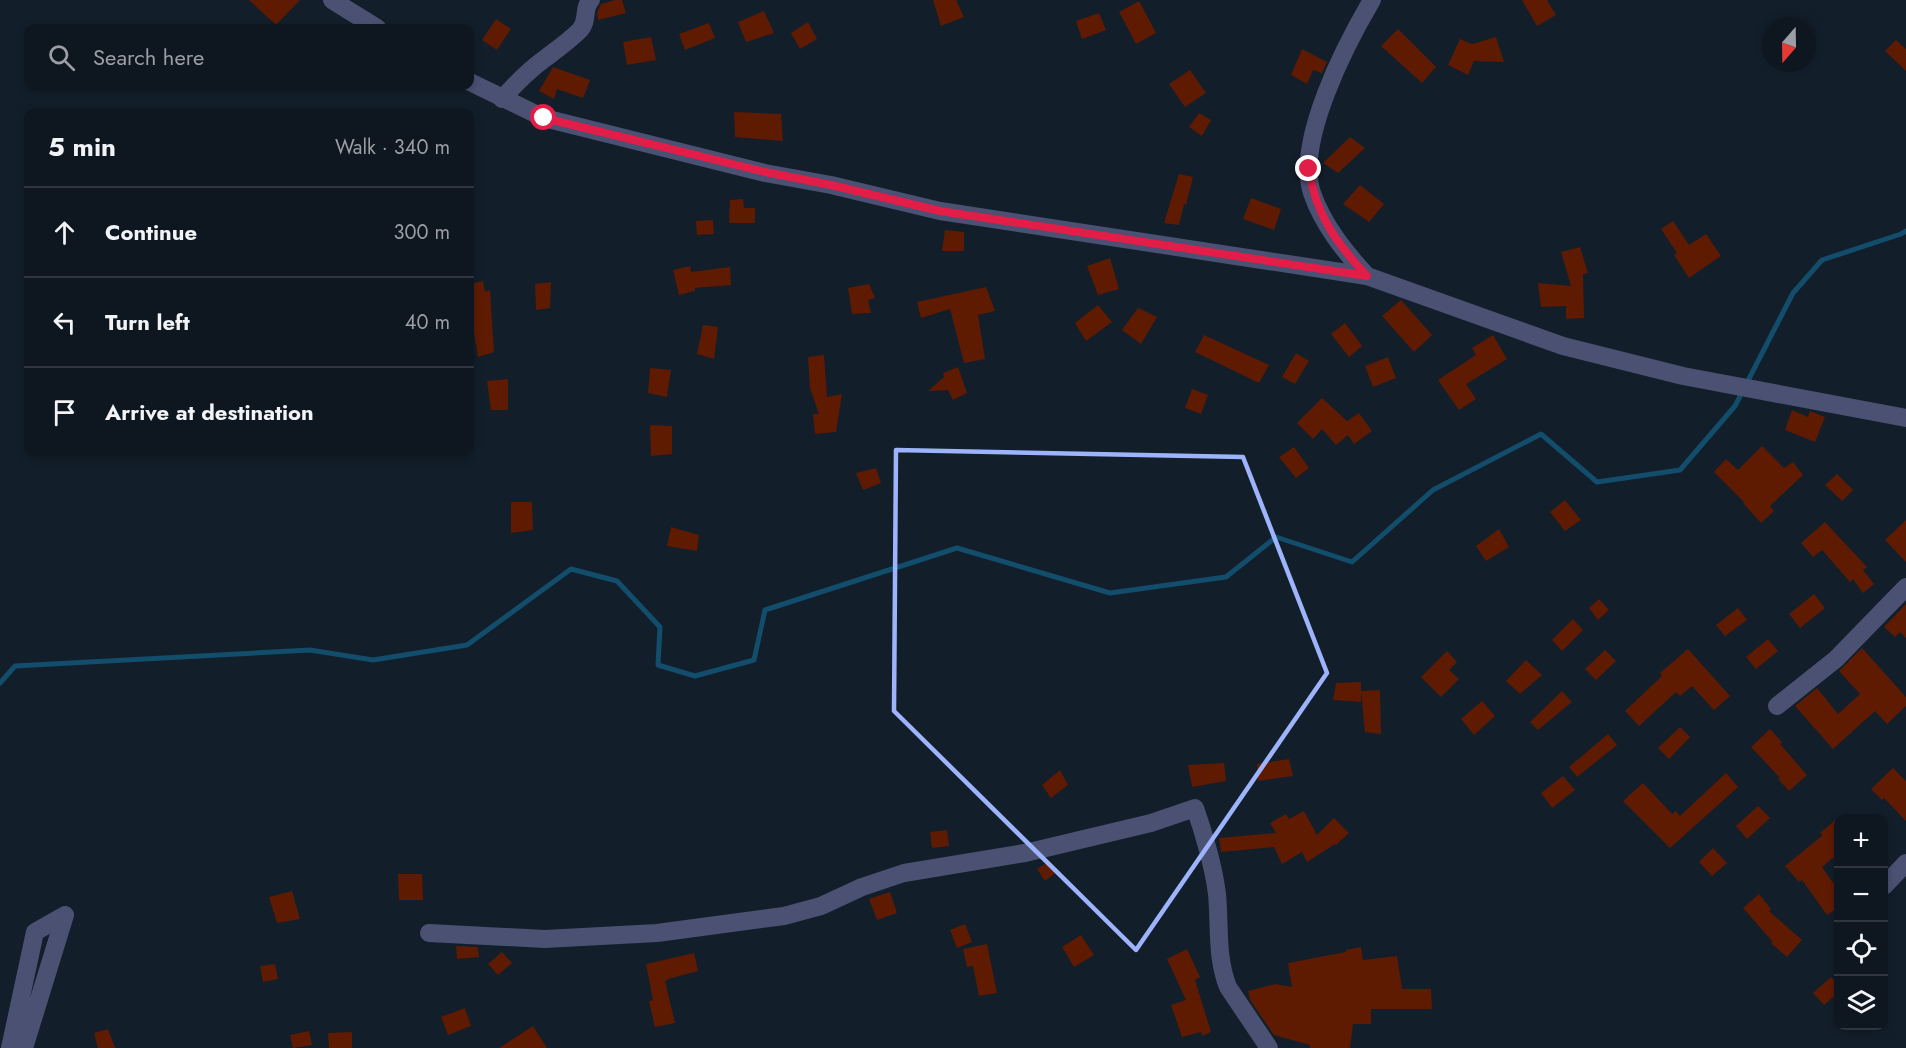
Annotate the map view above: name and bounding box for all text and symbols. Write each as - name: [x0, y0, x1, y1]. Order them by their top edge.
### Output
- north arrow: [1762, 18, 1816, 72]
- search box: [24, 24, 474, 90]
- icon: search: [45, 41, 78, 74]
- text: Search here: [93, 41, 204, 73]
- route start: [530, 104, 556, 130]
- text: 5 min: [48, 128, 116, 166]
- text: Walk · 340 m: [335, 133, 450, 162]
- route end: [1295, 155, 1321, 181]
- icon: ahead: [48, 216, 81, 249]
- text: Continue: [105, 216, 197, 248]
- text: 300 m: [393, 218, 450, 247]
- icon: left: [48, 306, 81, 339]
- text: Turn left: [105, 306, 190, 338]
- text: 40 m: [405, 308, 450, 337]
- icon: arrive: [48, 396, 81, 429]
- text: Arrive at destination: [105, 396, 314, 428]
- map controls: [1834, 814, 1888, 1030]
- button: +: [1834, 814, 1888, 868]
- button: −: [1834, 868, 1888, 922]
- button: locate: [1834, 922, 1888, 976]
- button: layers: [1834, 976, 1888, 1030]

